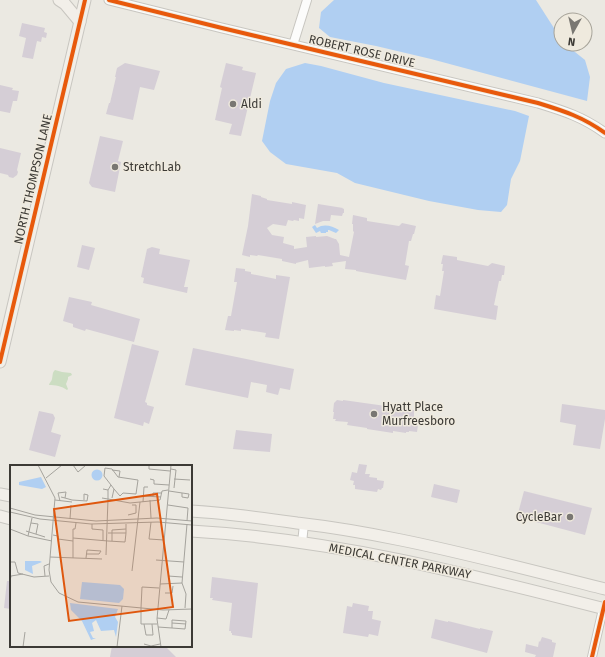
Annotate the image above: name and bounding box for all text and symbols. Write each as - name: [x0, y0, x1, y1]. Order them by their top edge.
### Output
- north arrow: [553, 12, 593, 52]
- street label: ROBERT ROSE DRIVE: [307, 32, 417, 70]
- text: N: [567, 34, 576, 48]
- place label: Aldi: [241, 97, 262, 111]
- marker: Aldi: [228, 99, 238, 109]
- street label: NORTH THOMPSON LANE: [11, 112, 55, 246]
- place label: StretchLab: [123, 160, 181, 174]
- marker: StretchLab: [110, 162, 120, 172]
- place label: Hyatt Place Murfreesboro: [382, 400, 455, 428]
- marker: Hyatt Place Murfreesboro: [369, 409, 379, 419]
- inset map: [10, 465, 192, 647]
- place label: CycleBar: [516, 510, 562, 524]
- marker: CycleBar: [565, 512, 575, 522]
- street label: MEDICAL CENTER PARKWAY: [328, 540, 473, 582]

